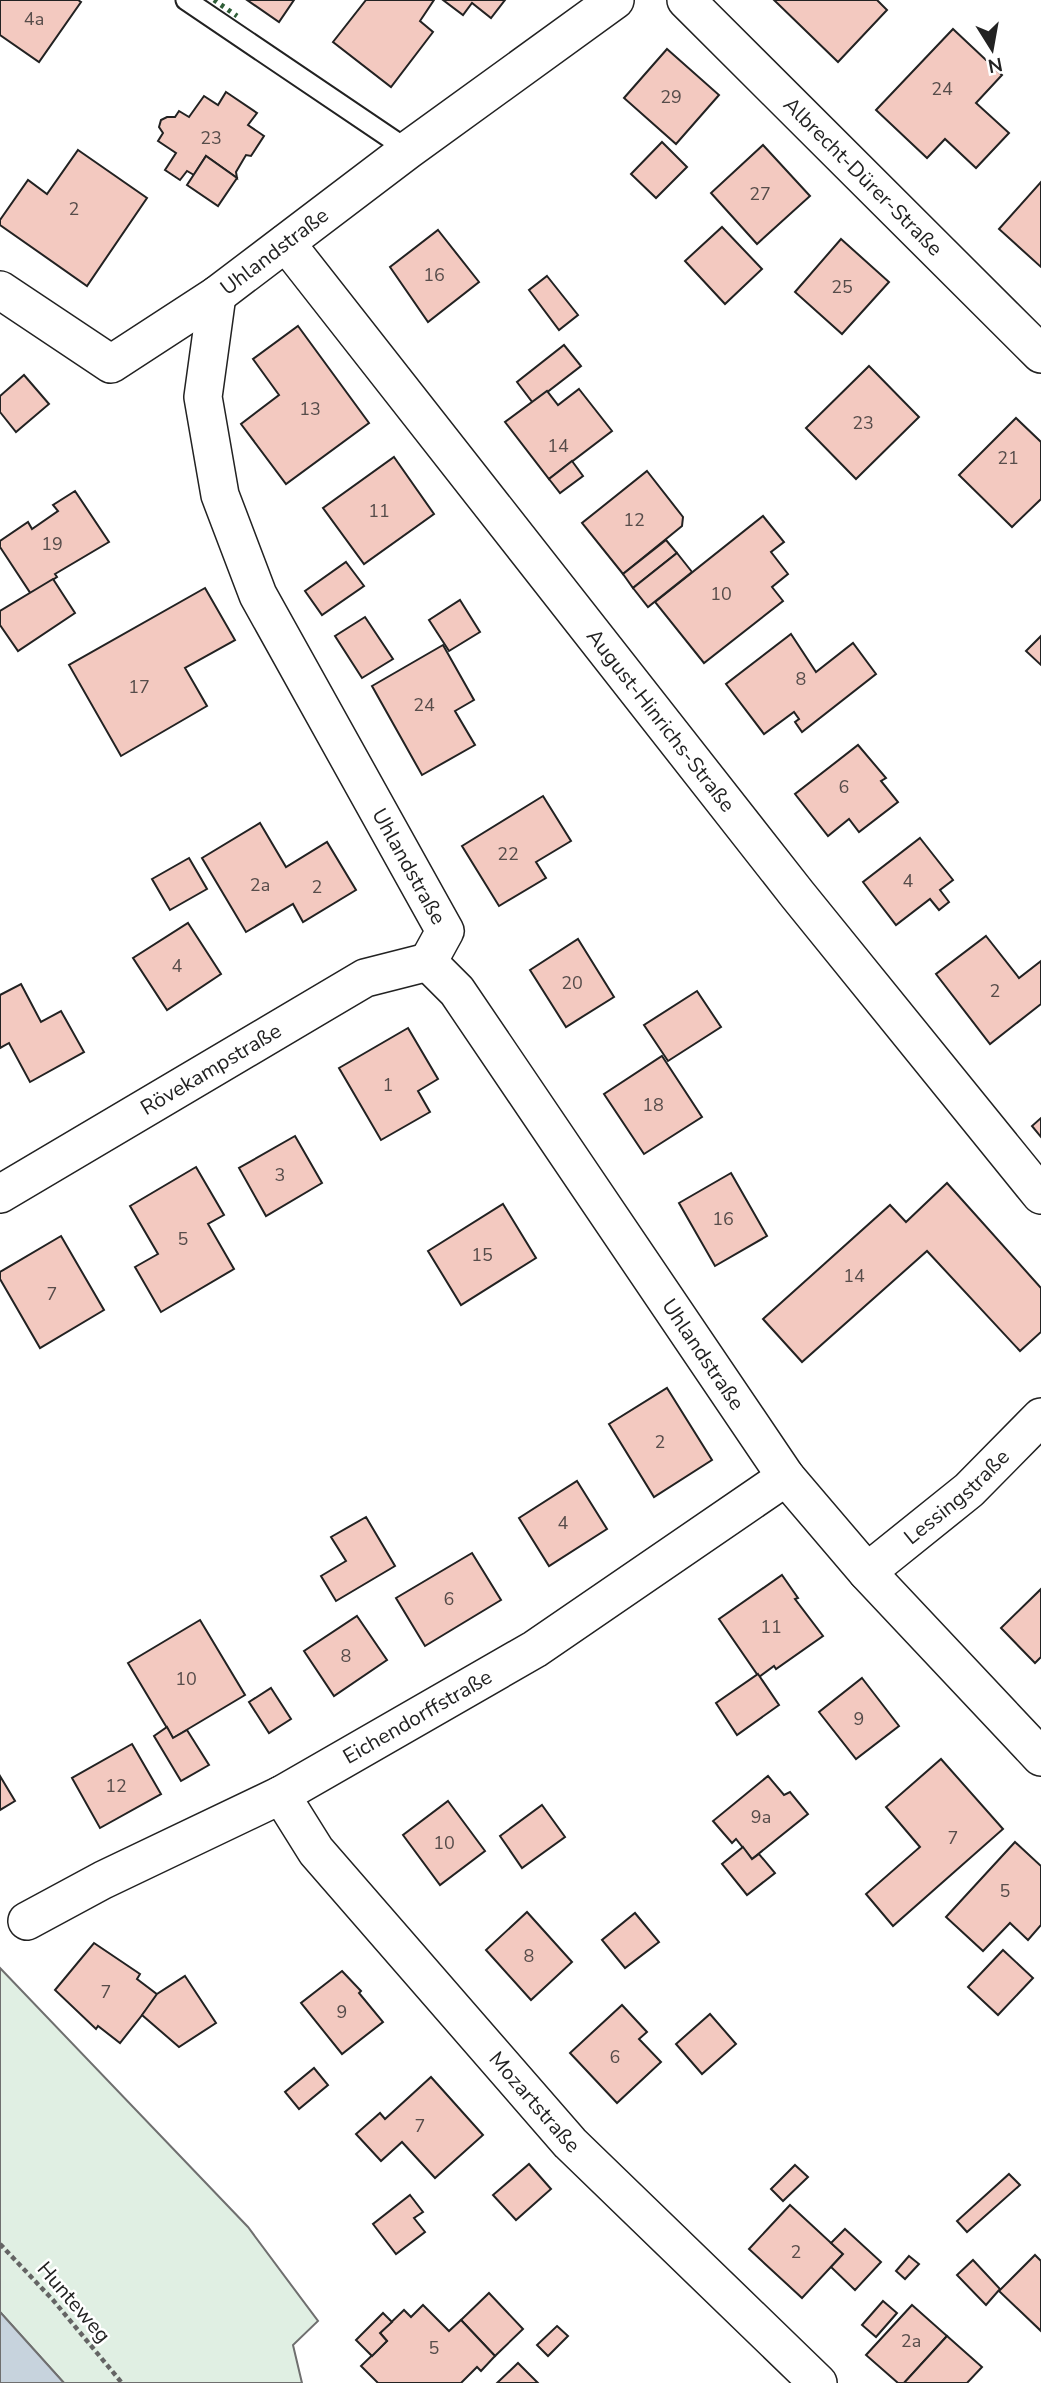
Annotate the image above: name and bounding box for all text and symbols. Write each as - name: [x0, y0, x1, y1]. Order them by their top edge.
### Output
- house number: 4a: [24, 7, 44, 31]
- north arrow: [957, 14, 1027, 84]
- text: N: [986, 51, 1005, 79]
- house number: 24: [931, 77, 953, 101]
- house number: 29: [660, 85, 682, 109]
- street label: Albrecht-Dürer-Straße: [777, 91, 949, 262]
- house number: 23: [200, 126, 222, 150]
- house number: 27: [749, 182, 771, 206]
- house number: 2: [69, 197, 79, 221]
- street label: Uhlandstraße: [215, 201, 334, 301]
- house number: 16: [423, 263, 445, 287]
- house number: 25: [831, 275, 853, 299]
- house number: 13: [299, 397, 321, 421]
- house number: 23: [852, 411, 874, 435]
- house number: 14: [547, 434, 569, 458]
- house number: 21: [997, 446, 1019, 470]
- house number: 11: [368, 499, 390, 523]
- house number: 12: [623, 508, 645, 532]
- house number: 19: [41, 532, 63, 556]
- house number: 10: [710, 582, 732, 606]
- street label: August-Hinrichs-Straße: [580, 623, 741, 818]
- house number: 8: [796, 667, 806, 691]
- house number: 17: [128, 675, 150, 699]
- house number: 24: [413, 693, 435, 717]
- house number: 6: [839, 775, 849, 799]
- street label: Uhlandstraße: [365, 803, 453, 929]
- house number: 22: [497, 842, 519, 866]
- house number: 4: [903, 869, 914, 893]
- house number: 2a: [250, 873, 270, 897]
- house number: 2: [312, 875, 322, 899]
- house number: 4: [172, 954, 183, 978]
- house number: 20: [561, 971, 583, 995]
- house number: 2: [990, 979, 1000, 1003]
- street label: Rövekampstraße: [135, 1017, 286, 1122]
- house number: 1: [383, 1073, 393, 1097]
- house number: 18: [642, 1093, 664, 1117]
- house number: 3: [275, 1163, 285, 1187]
- house number: 16: [712, 1207, 734, 1231]
- house number: 5: [178, 1227, 188, 1251]
- house number: 15: [471, 1243, 493, 1267]
- house number: 14: [843, 1264, 865, 1288]
- house number: 7: [47, 1282, 57, 1306]
- street label: Uhlandstraße: [655, 1293, 751, 1416]
- house number: 2: [655, 1430, 665, 1454]
- street label: Lessingstraße: [898, 1443, 1016, 1551]
- house number: 4: [558, 1511, 569, 1535]
- house number: 6: [444, 1587, 454, 1611]
- house number: 11: [760, 1615, 782, 1639]
- house number: 8: [341, 1644, 351, 1668]
- street label: Eichendorffstraße: [338, 1663, 497, 1770]
- house number: 10: [175, 1667, 197, 1691]
- house number: 9: [854, 1707, 864, 1731]
- house number: 12: [105, 1774, 127, 1798]
- house number: 9a: [751, 1805, 771, 1829]
- house number: 7: [948, 1826, 958, 1850]
- house number: 10: [433, 1831, 455, 1855]
- house number: 5: [1000, 1879, 1010, 1903]
- house number: 8: [524, 1944, 534, 1968]
- house number: 7: [101, 1980, 111, 2004]
- house number: 9: [337, 2000, 347, 2024]
- house number: 6: [610, 2045, 620, 2069]
- street label: Mozartstraße: [483, 2046, 586, 2159]
- house number: 7: [415, 2114, 425, 2138]
- house number: 2: [791, 2240, 801, 2264]
- street label: Hunteweg: [31, 2255, 117, 2349]
- house number: 2a: [901, 2329, 921, 2353]
- house number: 5: [429, 2336, 439, 2360]

